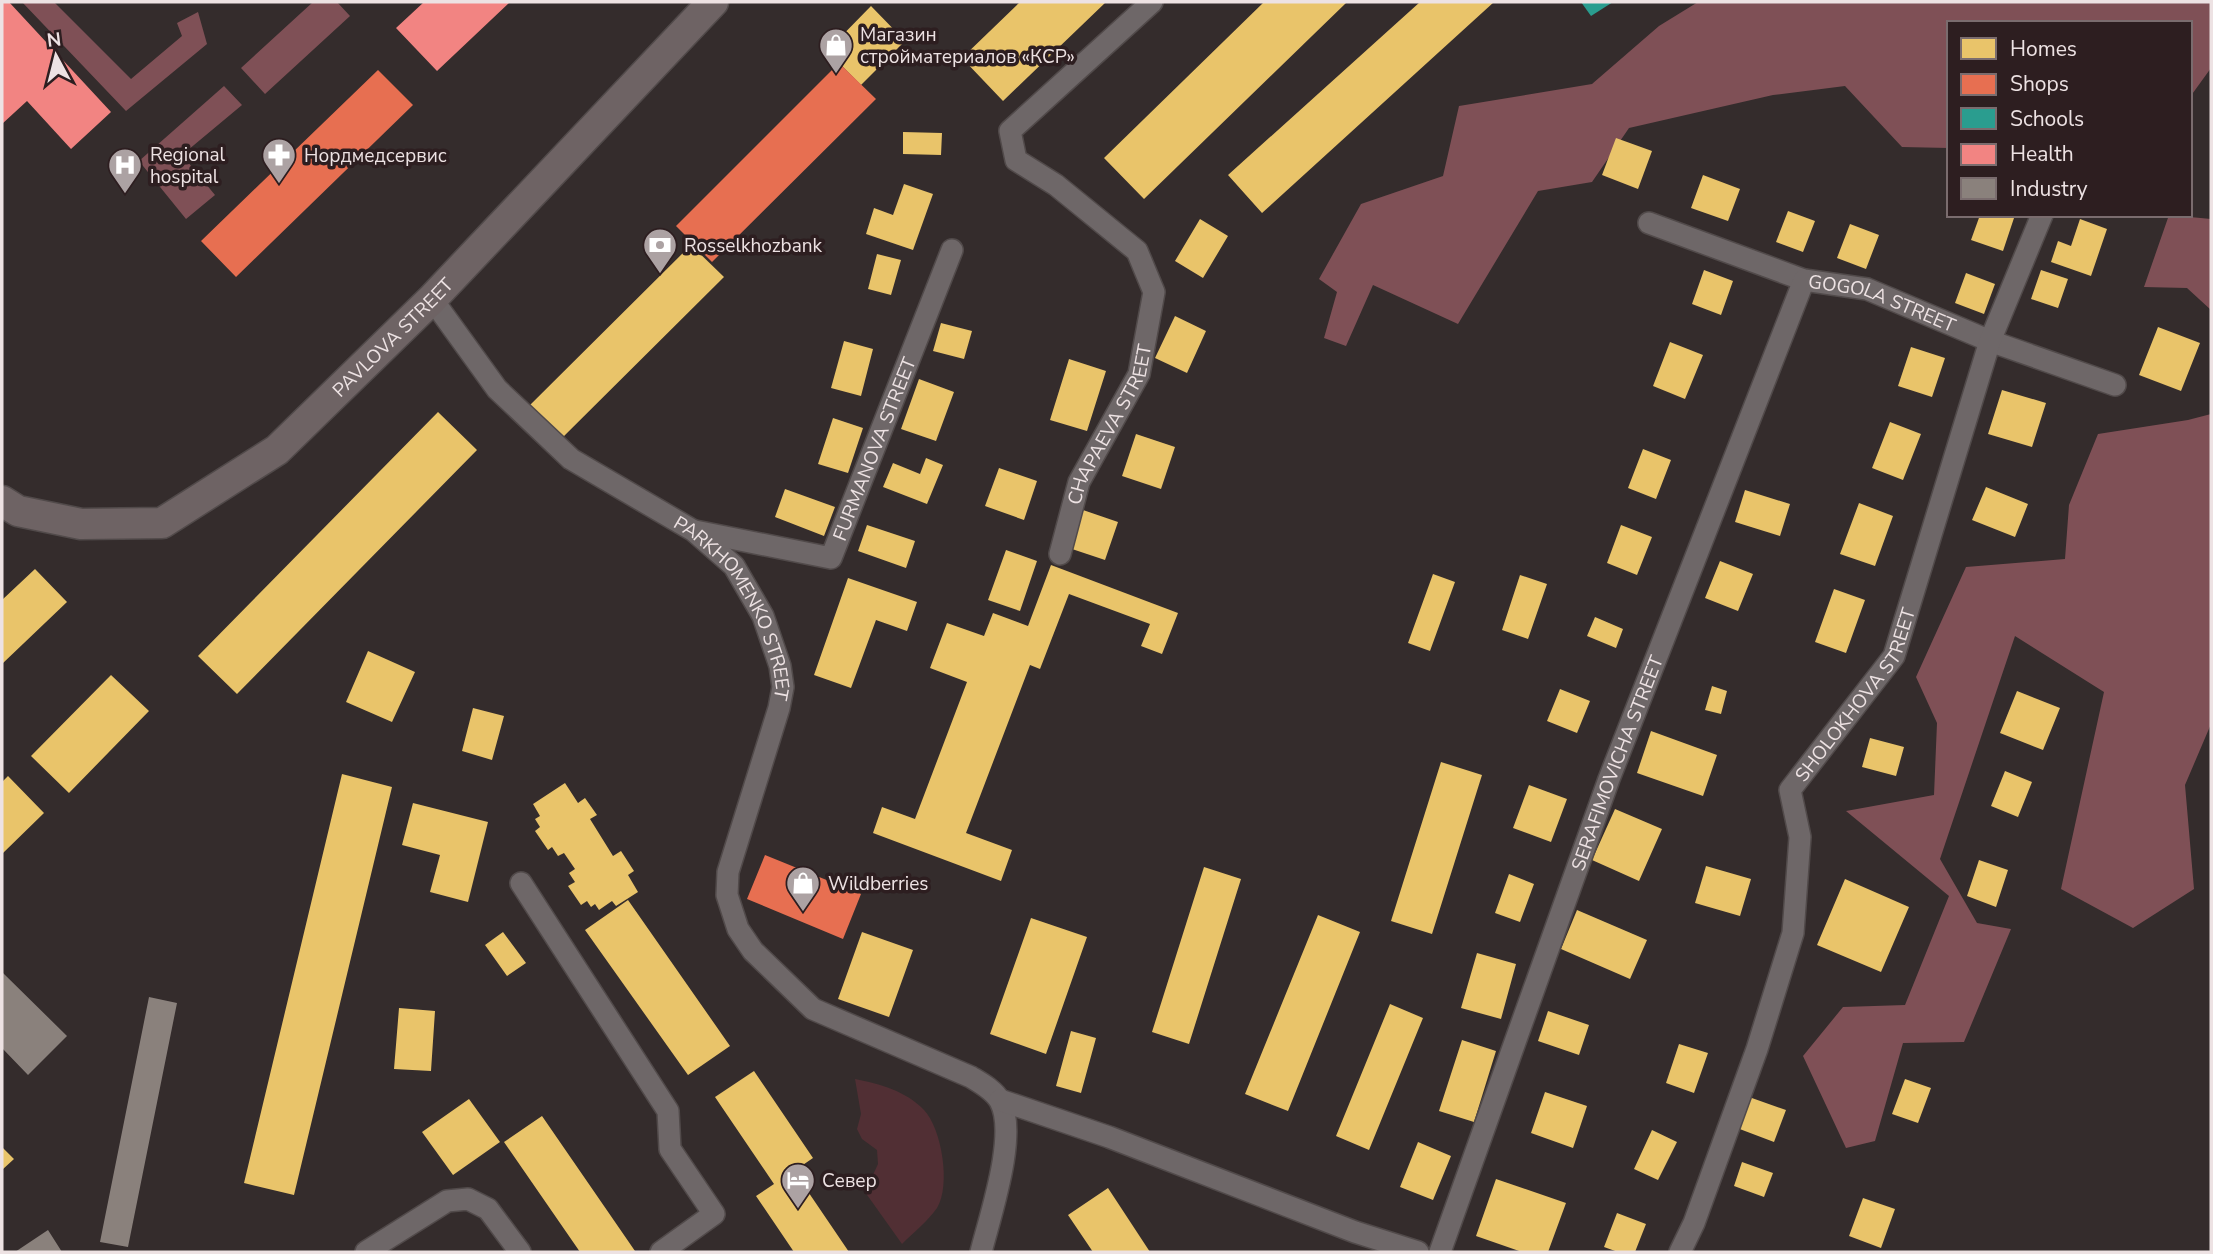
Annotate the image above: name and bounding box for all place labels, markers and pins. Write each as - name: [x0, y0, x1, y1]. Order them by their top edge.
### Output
- place label: Магазин стройматериалов «КСР»: [860, 22, 1075, 70]
- shop icon: Магазин стройматериалов «КСР»: [817, 26, 855, 75]
- pharmacy icon: Нордмедсервис: [260, 136, 298, 185]
- place label: Regional hospital: [150, 142, 226, 190]
- place label: Нордмедсервис: [304, 143, 447, 169]
- hospital icon: Regional hospital: [106, 146, 144, 195]
- bank icon: Rosselkhozbank: [641, 226, 679, 275]
- place label: Rosselkhozbank: [684, 233, 823, 259]
- shop icon: Wildberries: [784, 864, 822, 913]
- place label: Wildberries: [828, 871, 928, 897]
- hotel icon: Север: [779, 1161, 817, 1210]
- place label: Север: [822, 1168, 877, 1194]

